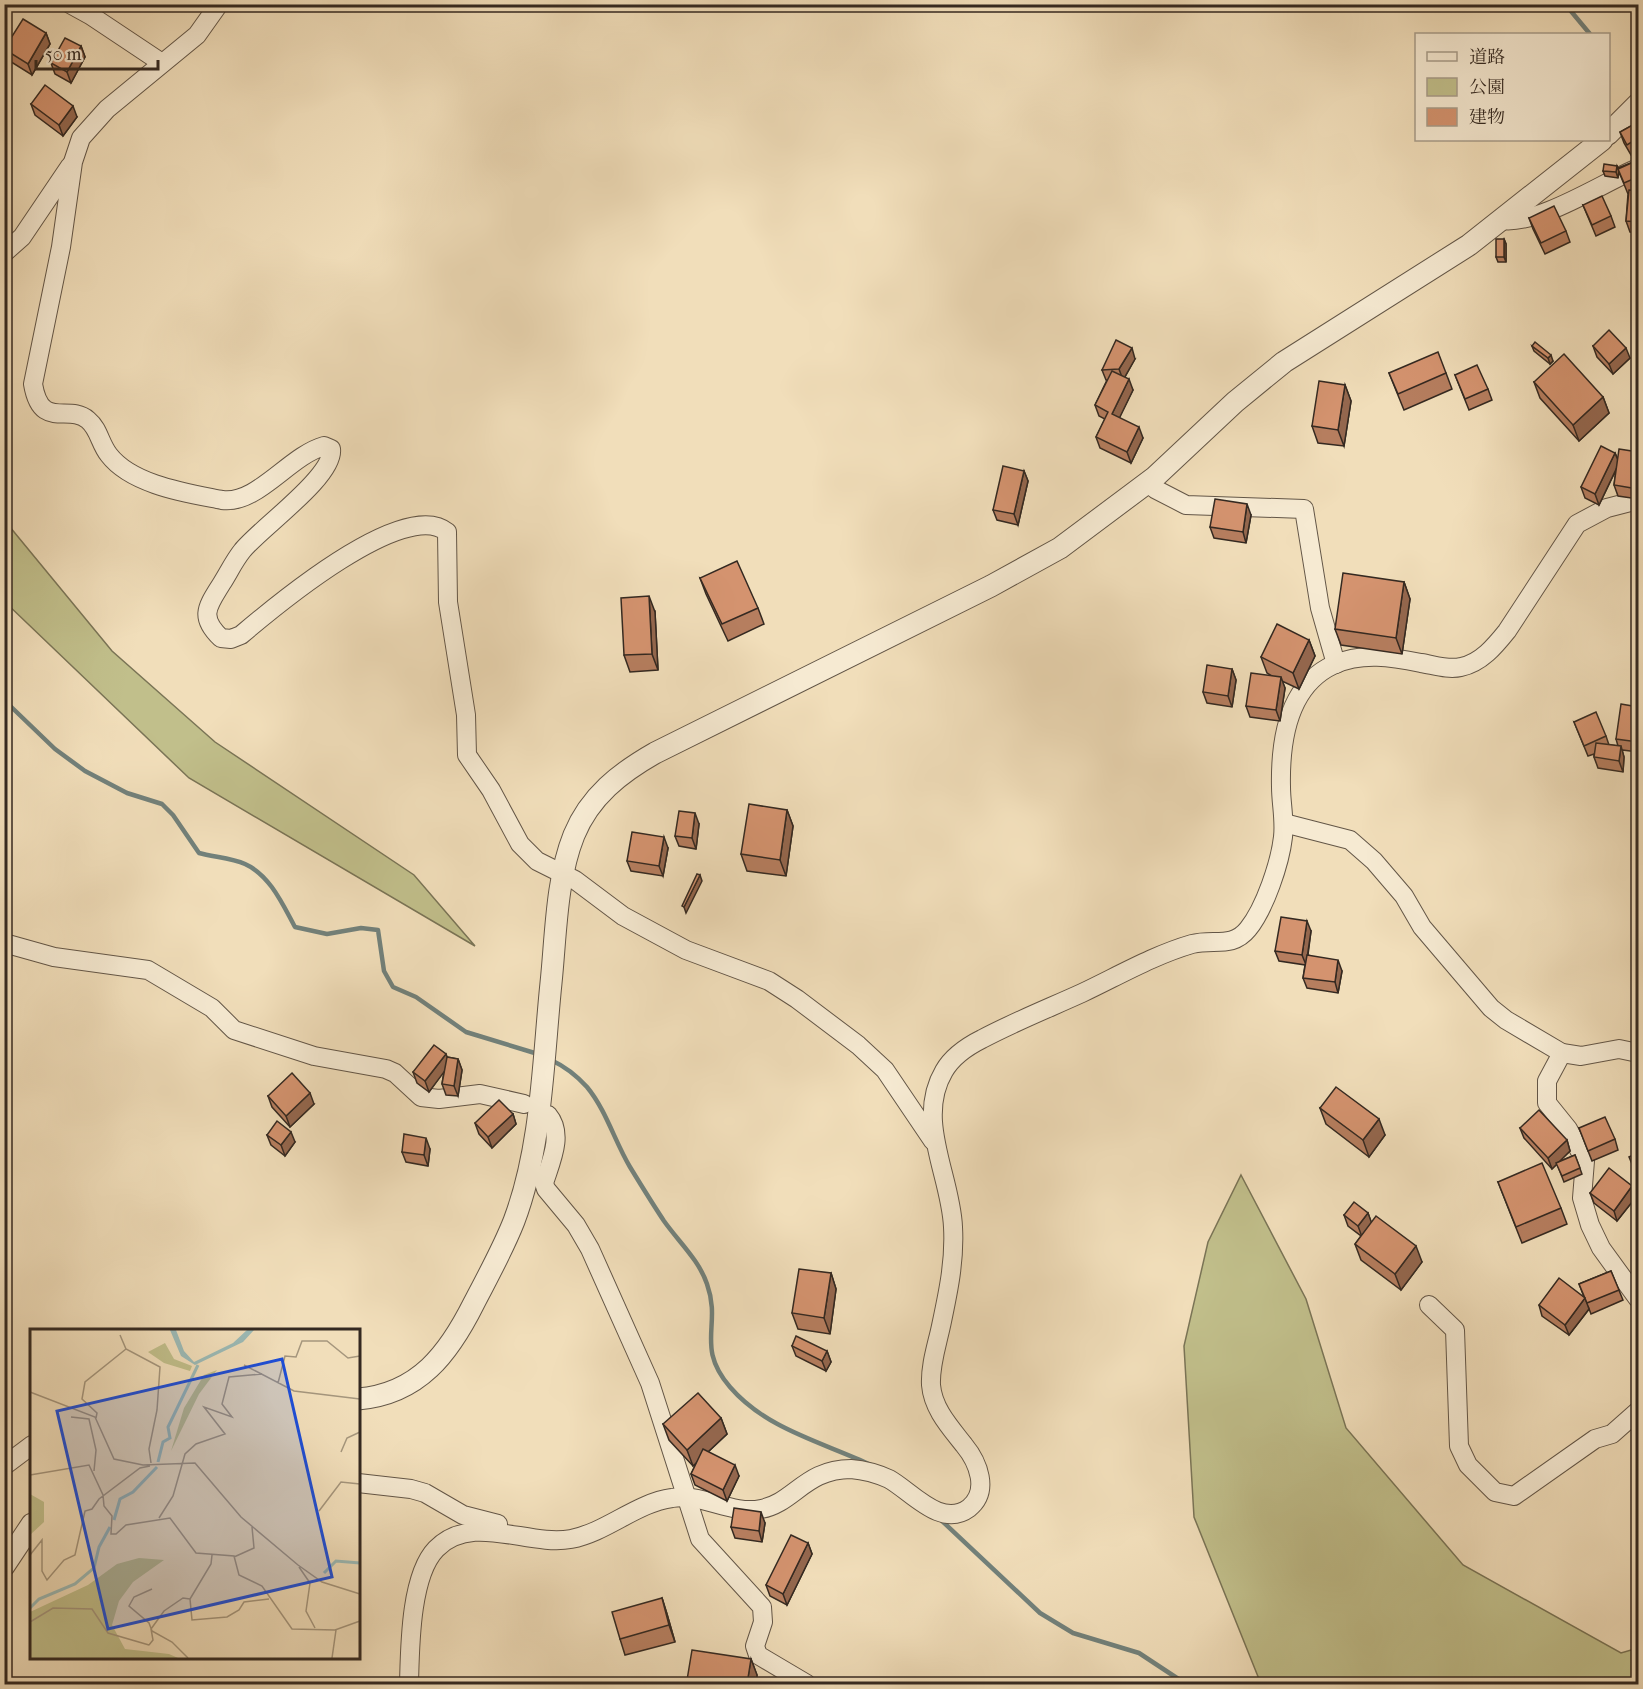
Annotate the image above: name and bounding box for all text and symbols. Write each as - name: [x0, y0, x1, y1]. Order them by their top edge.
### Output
- scale bar: [36, 33, 158, 71]
- legend: [1415, 33, 1610, 141]
- text: 50 m: [45, 44, 82, 65]
- text: 道路: [1469, 47, 1505, 68]
- text: 公園: [1469, 77, 1505, 98]
- text: 建物: [1469, 107, 1505, 128]
- inset map: [30, 1329, 360, 1659]

